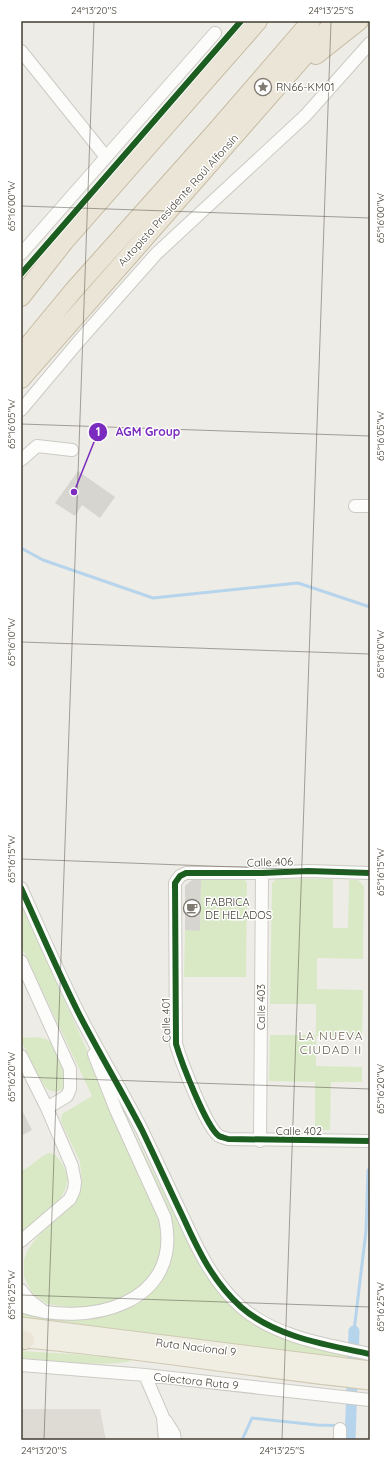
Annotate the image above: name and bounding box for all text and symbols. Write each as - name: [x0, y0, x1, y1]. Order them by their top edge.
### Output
- text: 24°13'20"S: [71, 4, 117, 17]
- text: 24°13'25"S: [308, 4, 354, 17]
- place icon: RN66-KM01: [253, 77, 273, 97]
- place label: RN66-KM01: [276, 80, 335, 94]
- street label: Autopista Presidente Raúl Alfonsín: [115, 131, 241, 269]
- text: 65°16'00"W: [5, 180, 18, 231]
- text: 65°16'00"W: [374, 192, 387, 243]
- text: 65°16'05"W: [5, 399, 18, 449]
- text: 65°16'05"W: [374, 411, 387, 461]
- callout: AGM Group: [88, 420, 189, 444]
- text: 1: [96, 424, 100, 439]
- text: AGM Group: [116, 424, 181, 439]
- text: 65°16'10"W: [5, 618, 18, 666]
- text: 65°16'10"W: [374, 630, 387, 678]
- text: 65°16'15"W: [5, 835, 18, 883]
- text: 65°16'15"W: [374, 848, 387, 896]
- street label: Calle 406: [247, 854, 293, 870]
- place label: FABRICA DE HELADOS: [205, 895, 272, 922]
- cafe icon: FABRICA DE HELADOS: [182, 898, 202, 918]
- street label: Calle 403: [254, 984, 268, 1030]
- street label: Calle 401: [159, 998, 173, 1042]
- district label: LA NUEVA CIUDAD II: [299, 1028, 363, 1057]
- text: 65°16'20"W: [5, 1052, 18, 1102]
- text: 65°16'20"W: [374, 1064, 387, 1114]
- street label: Calle 402: [276, 1124, 322, 1138]
- text: 65°16'25"W: [5, 1270, 18, 1320]
- text: 65°16'25"W: [374, 1282, 387, 1332]
- street label: Ruta Nacional 9: [155, 1335, 237, 1359]
- street label: Colectora Ruta 9: [153, 1370, 239, 1392]
- text: 24°13'20"S: [21, 1444, 67, 1457]
- text: 24°13'25"S: [259, 1444, 305, 1457]

